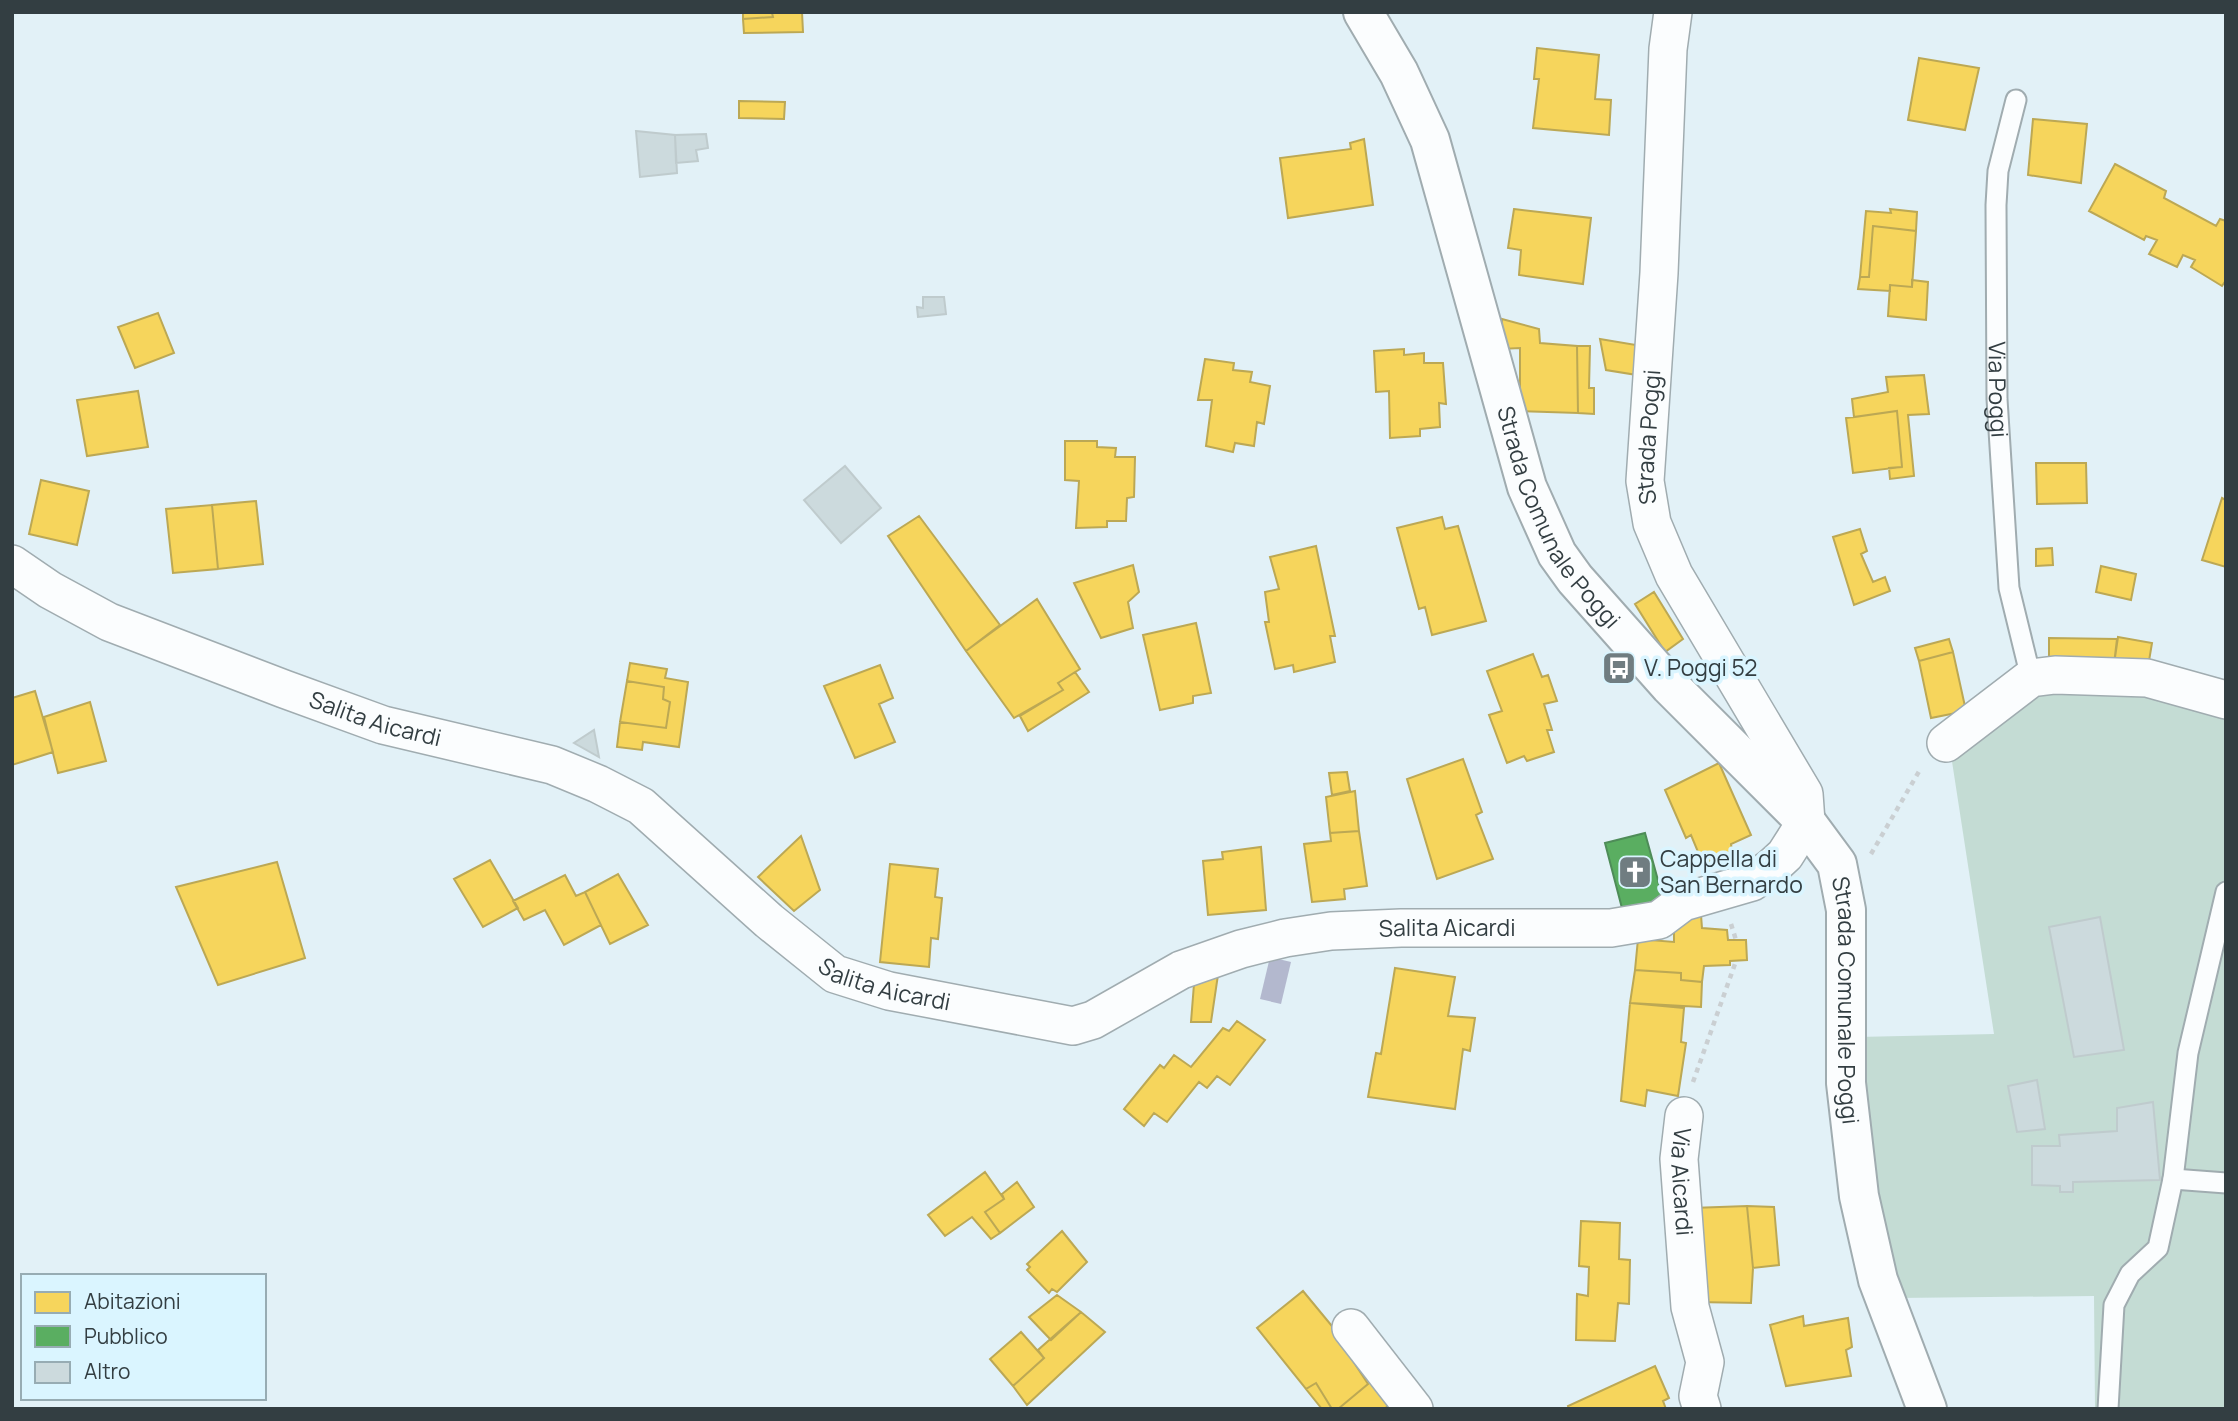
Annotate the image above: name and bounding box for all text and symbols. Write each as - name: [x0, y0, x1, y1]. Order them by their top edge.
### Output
- street label: Via Poggi: [1982, 341, 2016, 439]
- street label: Strada Poggi: [1628, 369, 1667, 507]
- street label: Strada Comunale Poggi: [1490, 402, 1628, 635]
- bus stop icon: V. Poggi 52: [1600, 649, 1638, 687]
- place label: V. Poggi 52: [1644, 651, 1757, 683]
- street label: Salita Aicardi: [305, 683, 445, 753]
- place label: Cappella di San Bernardo: [1660, 842, 1803, 900]
- church icon: Cappella di San Bernardo: [1616, 853, 1654, 891]
- street label: Strada Comunale Poggi: [1825, 874, 1868, 1126]
- street label: Salita Aicardi: [1378, 911, 1516, 944]
- street label: Salita Aicardi: [812, 950, 954, 1017]
- street label: Via Aicardi: [1664, 1126, 1702, 1237]
- legend: [21, 1274, 266, 1400]
- text: Abitazioni: [84, 1287, 181, 1315]
- text: Pubblico: [84, 1322, 168, 1350]
- text: Altro: [84, 1357, 130, 1385]

